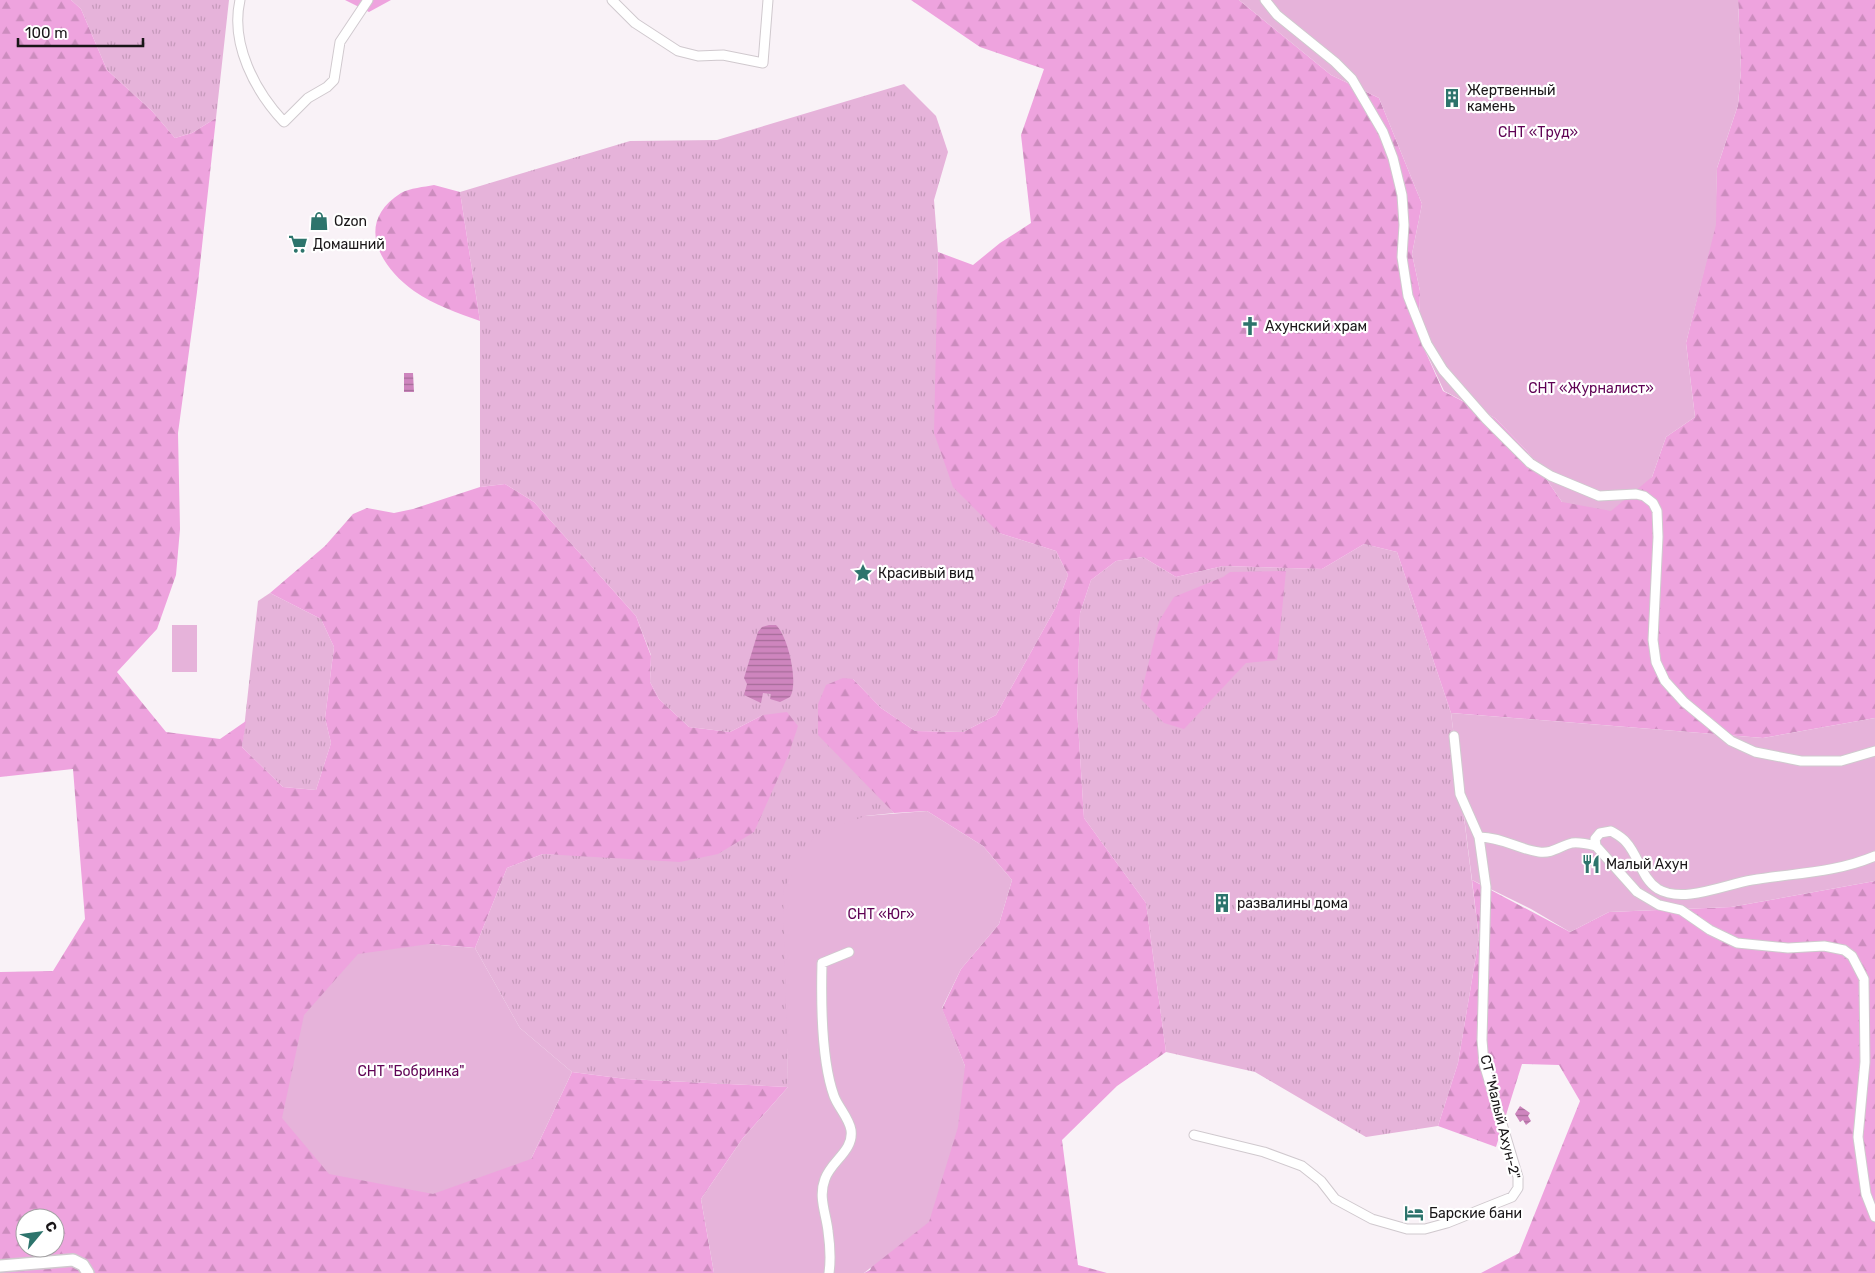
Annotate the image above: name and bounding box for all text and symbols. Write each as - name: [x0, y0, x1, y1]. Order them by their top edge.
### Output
- scale bar: [18, 15, 142, 47]
- text: 100 m: [25, 24, 67, 42]
- place label: Жертвенный камень: [1467, 82, 1555, 115]
- building icon: Жертвенный камень: [1441, 87, 1463, 109]
- park label: СНТ «Труд»: [1498, 124, 1578, 141]
- shop icon: Ozon: [308, 210, 330, 232]
- place label: Ozon: [334, 213, 367, 230]
- supermarket icon: Домашний: [287, 233, 309, 255]
- place label: Домашний: [313, 236, 385, 253]
- church icon: Ахунский храм: [1239, 315, 1261, 337]
- place label: Ахунский храм: [1265, 318, 1367, 335]
- park label: СНТ «Журналист»: [1528, 380, 1654, 397]
- place icon: Красивый вид: [852, 562, 874, 584]
- place label: Красивый вид: [878, 565, 974, 582]
- restaurant icon: Малый Ахун: [1580, 853, 1602, 875]
- place label: Малый Ахун: [1606, 856, 1688, 873]
- building icon: развалины дома: [1211, 892, 1233, 914]
- place label: развалины дома: [1237, 895, 1348, 912]
- park label: СНТ «Юг»: [847, 906, 915, 923]
- street label: СТ "Малый Ахун-2": [1476, 1053, 1524, 1181]
- park label: СНТ "Бобринка": [357, 1063, 465, 1080]
- hotel icon: Барские бани: [1403, 1202, 1425, 1224]
- place label: Барские бани: [1429, 1205, 1522, 1222]
- north arrow: [15, 1208, 65, 1258]
- text: С: [41, 1219, 61, 1236]

